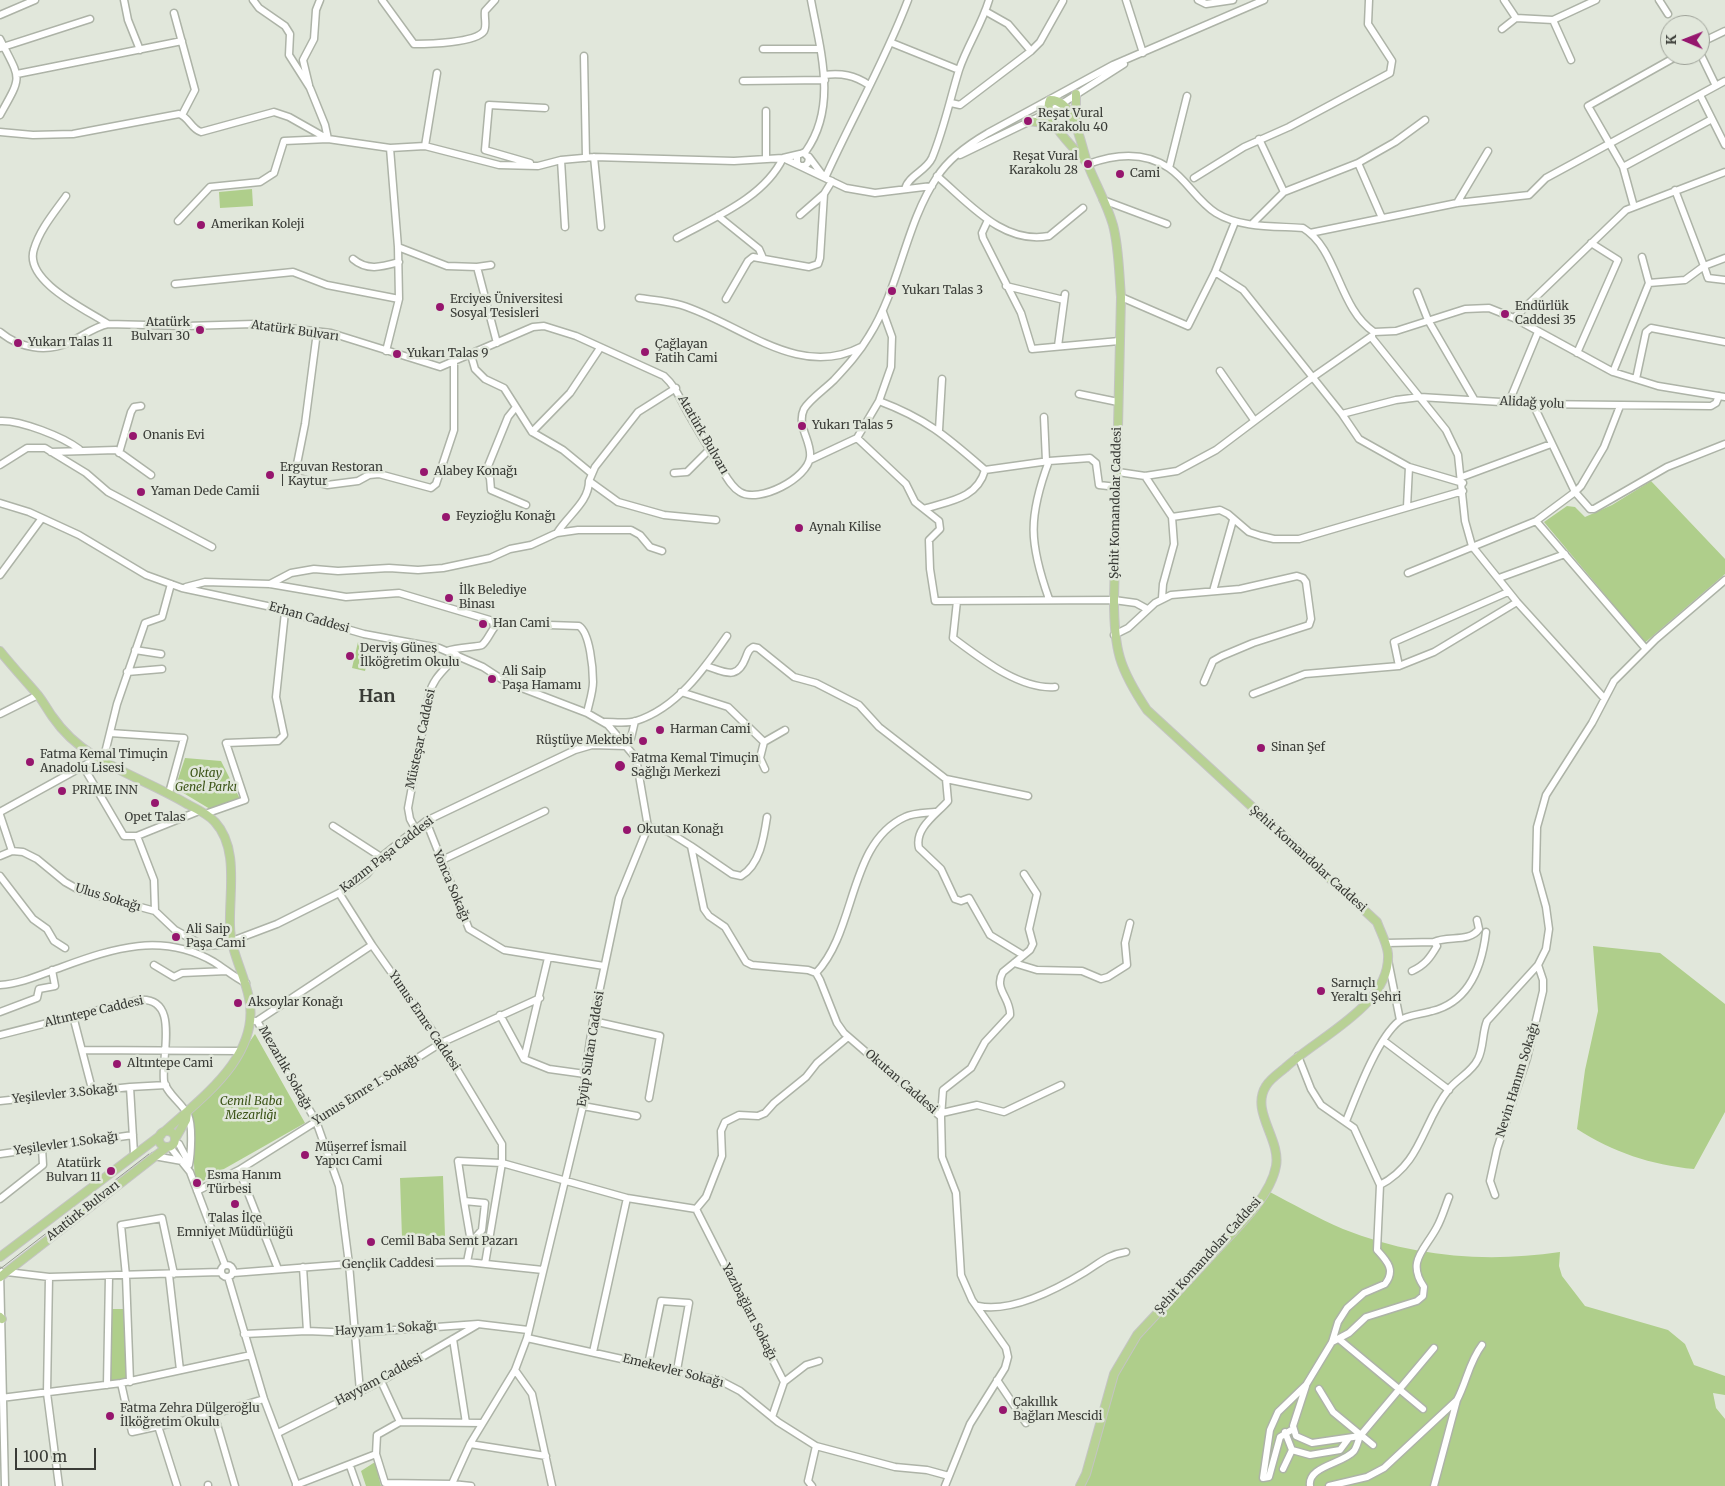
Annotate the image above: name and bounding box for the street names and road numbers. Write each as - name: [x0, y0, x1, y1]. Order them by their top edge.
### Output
- street label: Atatürk Bulvarı: [250, 318, 340, 344]
- street label: Atatürk Bulvarı: [675, 393, 731, 477]
- street label: Alidağ yolu: [1499, 394, 1565, 412]
- street label: Şehit Komandolar Caddesi: [1107, 427, 1125, 579]
- street label: Erhan Caddesi: [267, 600, 351, 636]
- street label: Müsteşar Caddesi: [403, 688, 439, 790]
- street label: Şehit Komandolar Caddesi: [1247, 803, 1369, 915]
- street label: Kazım Paşa Caddesi: [337, 814, 437, 896]
- street label: Yonca Sokağı: [429, 848, 473, 924]
- street label: Ulus Sokağı: [73, 881, 143, 915]
- street label: Yunus Emre Caddesi: [385, 968, 463, 1074]
- street label: Eyüp Sultan Caddesi: [575, 990, 607, 1108]
- street label: Altıntepe Caddesi: [43, 994, 145, 1030]
- street label: Nevin Hanım Sokağı: [1494, 1021, 1542, 1139]
- street label: Mezarlık Sokağı: [255, 1024, 315, 1112]
- street label: Okutan Caddesi: [862, 1047, 940, 1117]
- street label: Yunus Emre 1. Sokağı: [310, 1051, 422, 1129]
- street label: Yeşilevler 3.Sokağı: [11, 1081, 119, 1107]
- street label: Yeşilevler 1.Sokağı: [13, 1130, 119, 1158]
- street label: Atatürk Bulvarı: [44, 1178, 122, 1244]
- street label: Şehit Komandolar Caddesi: [1152, 1195, 1264, 1317]
- street label: Gençlik Caddesi: [342, 1256, 434, 1272]
- street label: Yazıbağları Sokağı: [718, 1261, 780, 1363]
- street label: Hayyam 1. Sokağı: [335, 1319, 437, 1339]
- street label: Hayyam Caddesi: [333, 1351, 425, 1409]
- street label: Emekevler Sokağı: [621, 1351, 725, 1391]

